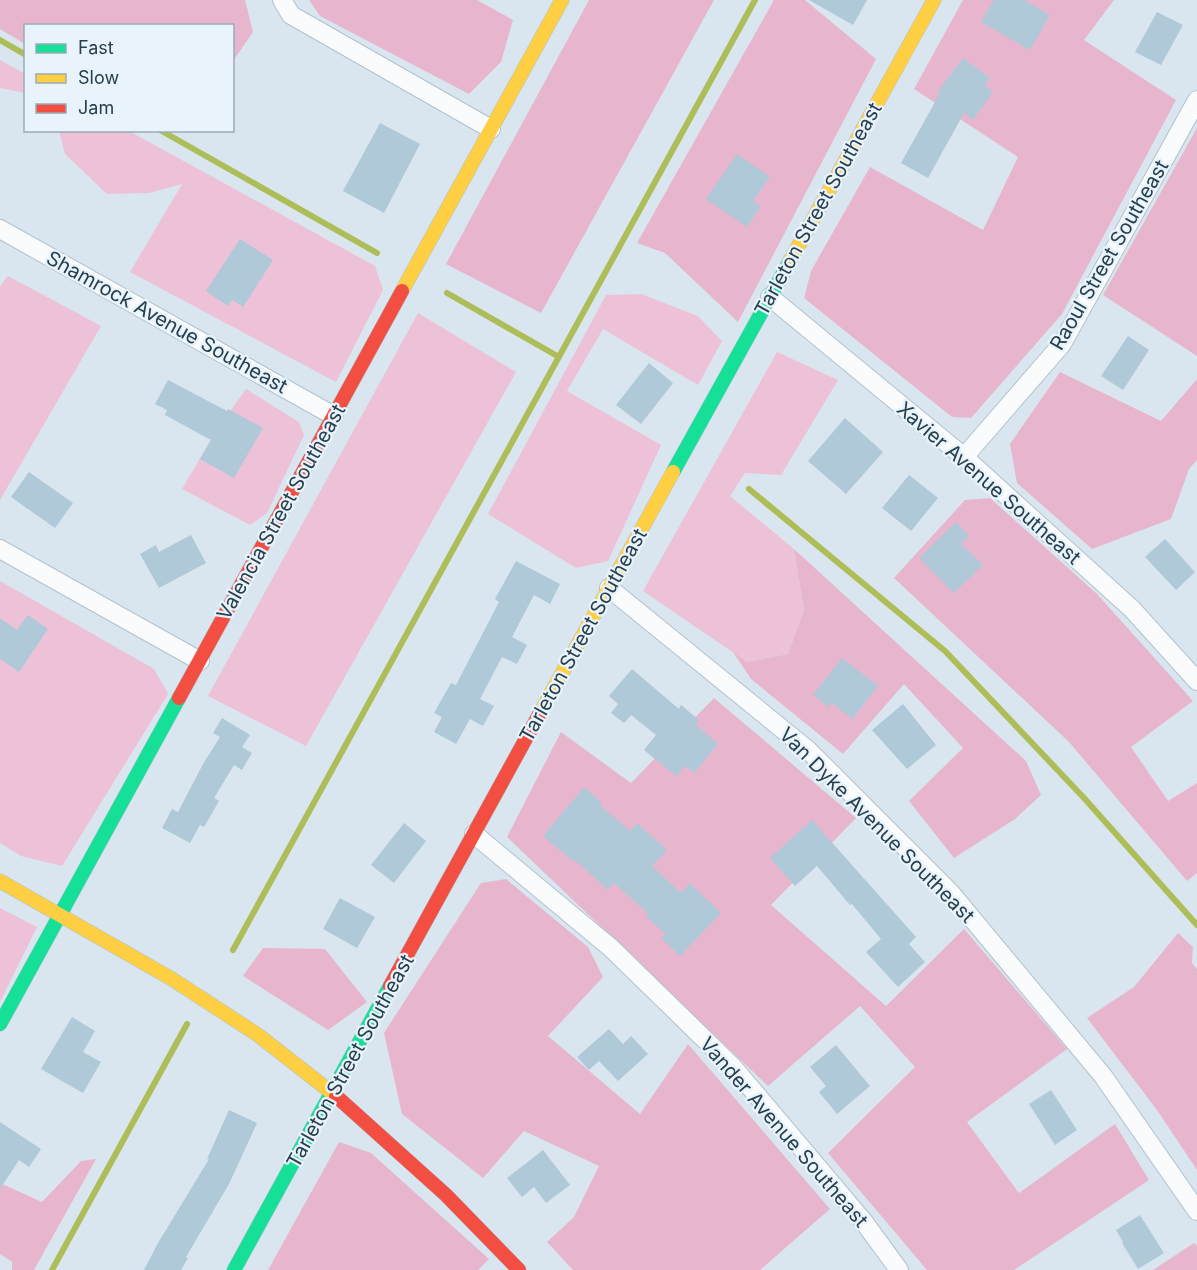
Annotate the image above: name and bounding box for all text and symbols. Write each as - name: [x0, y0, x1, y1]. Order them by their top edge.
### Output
- legend: [24, 24, 234, 132]
- text: Fast: [78, 37, 114, 58]
- text: Slow: [78, 67, 119, 88]
- text: Jam: [78, 97, 114, 118]
- street label: Tarleton Street Southeast: [749, 98, 887, 320]
- street label: Raoul Street Southeast: [1045, 155, 1174, 354]
- street label: Shamrock Avenue Southeast: [42, 246, 292, 399]
- street label: Xavier Avenue Southeast: [892, 397, 1086, 570]
- street label: Valencia Street Southeast: [212, 400, 351, 624]
- street label: Tarleton Street Southeast: [514, 524, 652, 746]
- street label: Van Dyke Avenue Southeast: [774, 722, 980, 928]
- street label: Tarleton Street Southeast: [281, 950, 419, 1172]
- street label: Vander Avenue Southeast: [695, 1032, 873, 1232]

